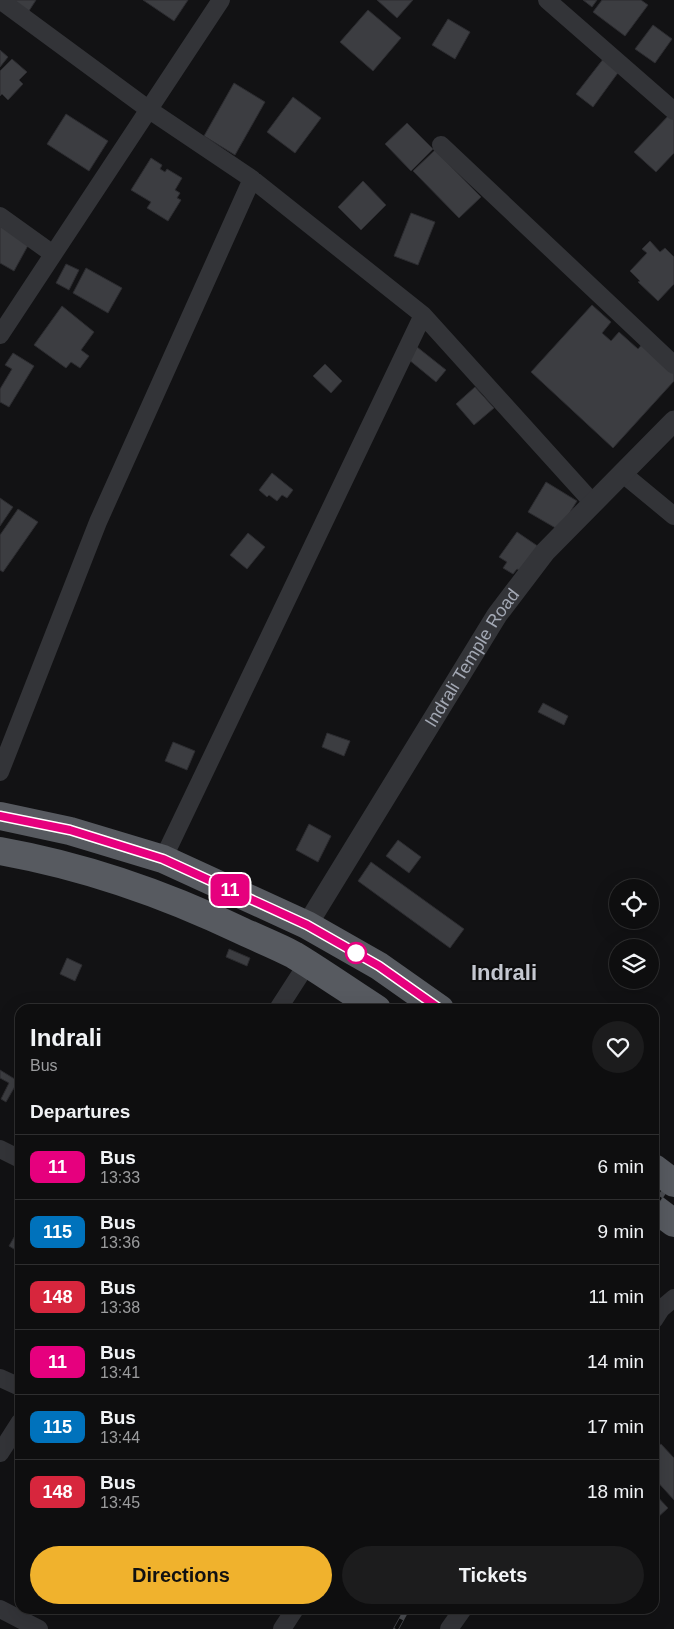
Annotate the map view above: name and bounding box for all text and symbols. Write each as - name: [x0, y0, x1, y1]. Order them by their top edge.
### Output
- street label: Indrali Temple Road: [421, 585, 523, 731]
- line badge: 11: [208, 874, 252, 906]
- map controls: [609, 879, 659, 989]
- button: locate: [609, 879, 659, 929]
- text: 11: [220, 880, 240, 900]
- button: layers: [609, 939, 659, 989]
- unlabelled marker: [345, 942, 367, 964]
- district label: Indrali: [471, 960, 537, 985]
- button: heart: [592, 1021, 644, 1073]
- text: Indrali: [30, 1024, 102, 1051]
- text: Bus: [30, 1057, 58, 1074]
- text: Departures: [30, 1101, 130, 1122]
- text: Bus: [100, 1147, 136, 1168]
- text: 6 min: [598, 1156, 644, 1177]
- text: 11: [48, 1157, 67, 1177]
- text: 13:33: [100, 1169, 140, 1186]
- text: Bus: [100, 1212, 136, 1233]
- text: 9 min: [598, 1221, 644, 1242]
- text: 115: [43, 1222, 72, 1242]
- text: 13:36: [100, 1234, 140, 1251]
- text: Bus: [100, 1277, 136, 1298]
- text: 11 min: [588, 1286, 644, 1307]
- text: 148: [42, 1287, 73, 1307]
- text: 13:38: [100, 1299, 140, 1316]
- text: Bus: [100, 1342, 136, 1363]
- text: 14 min: [587, 1351, 644, 1372]
- text: 11: [48, 1352, 67, 1372]
- text: 13:41: [100, 1364, 140, 1381]
- text: Bus: [100, 1407, 136, 1428]
- text: 17 min: [587, 1416, 644, 1437]
- text: 115: [43, 1417, 72, 1437]
- text: 13:44: [100, 1429, 140, 1446]
- text: Bus: [100, 1472, 136, 1493]
- text: 18 min: [587, 1481, 644, 1502]
- text: 148: [42, 1482, 73, 1502]
- text: 13:45: [100, 1494, 140, 1511]
- button: Directions: [30, 1546, 332, 1604]
- button: Tickets: [342, 1546, 644, 1604]

